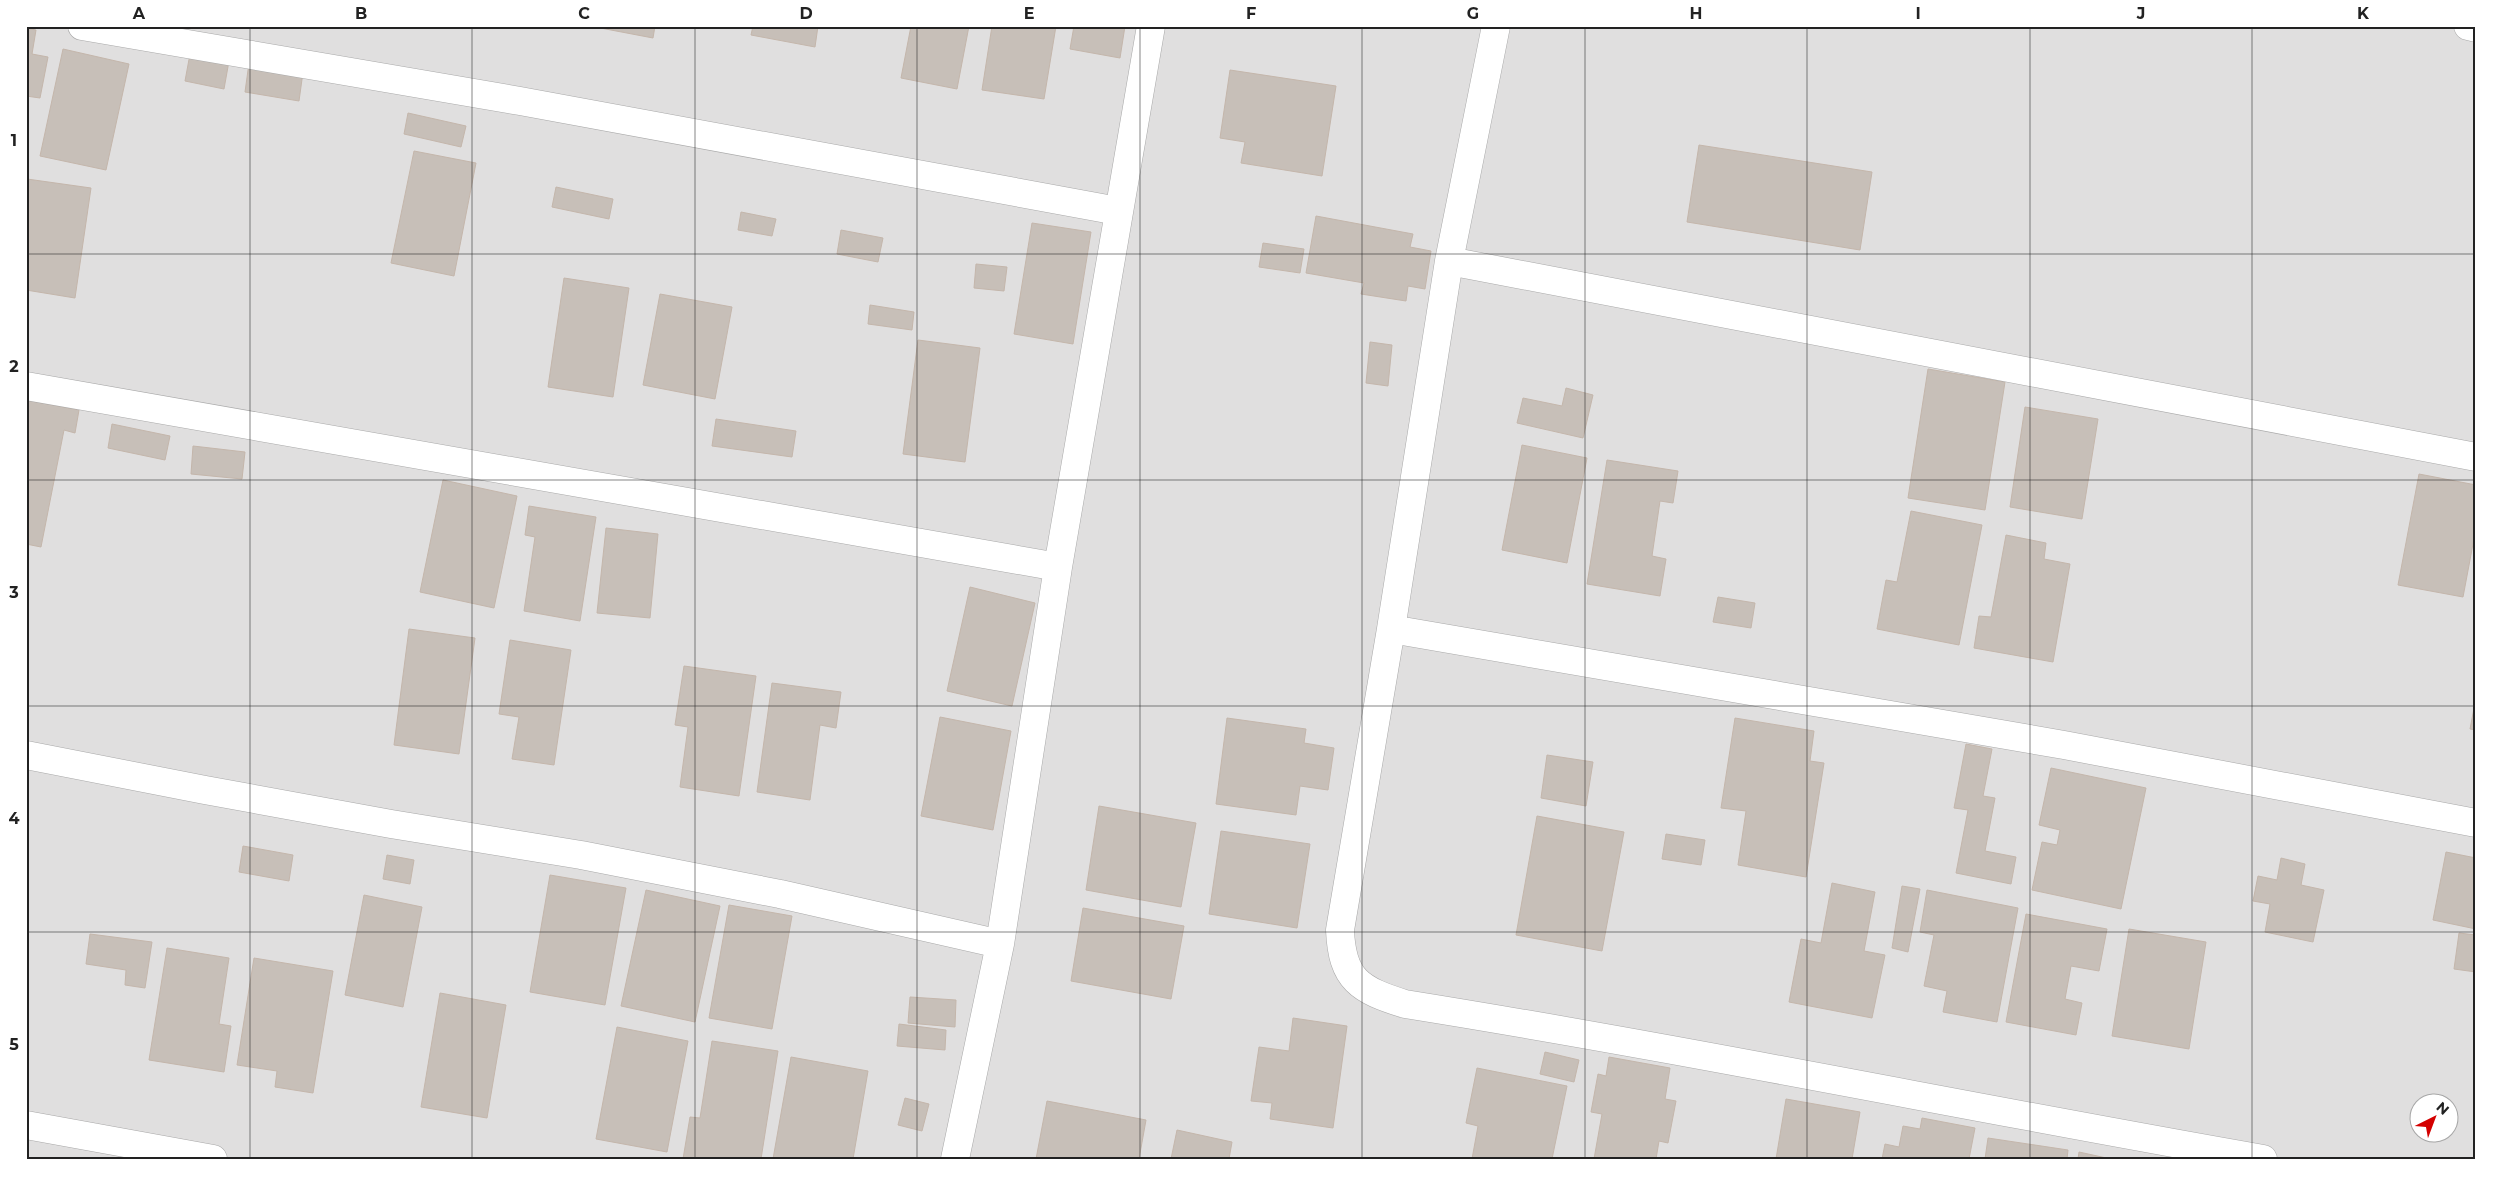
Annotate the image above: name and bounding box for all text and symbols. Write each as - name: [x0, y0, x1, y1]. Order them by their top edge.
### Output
- text: A: [132, 4, 146, 23]
- text: B: [355, 4, 367, 23]
- text: C: [578, 4, 590, 23]
- text: D: [799, 4, 813, 23]
- text: E: [1024, 4, 1034, 23]
- text: F: [1246, 4, 1256, 23]
- text: G: [1467, 4, 1479, 23]
- text: H: [1690, 4, 1702, 23]
- text: I: [1915, 4, 1921, 23]
- text: J: [2136, 4, 2145, 23]
- text: K: [2357, 4, 2370, 23]
- text: 1: [11, 131, 17, 150]
- text: 2: [9, 357, 19, 376]
- text: 3: [8, 583, 19, 602]
- text: 4: [8, 809, 20, 828]
- text: 5: [9, 1035, 19, 1054]
- north arrow: [2410, 1092, 2460, 1142]
- text: N: [2432, 1098, 2453, 1119]

